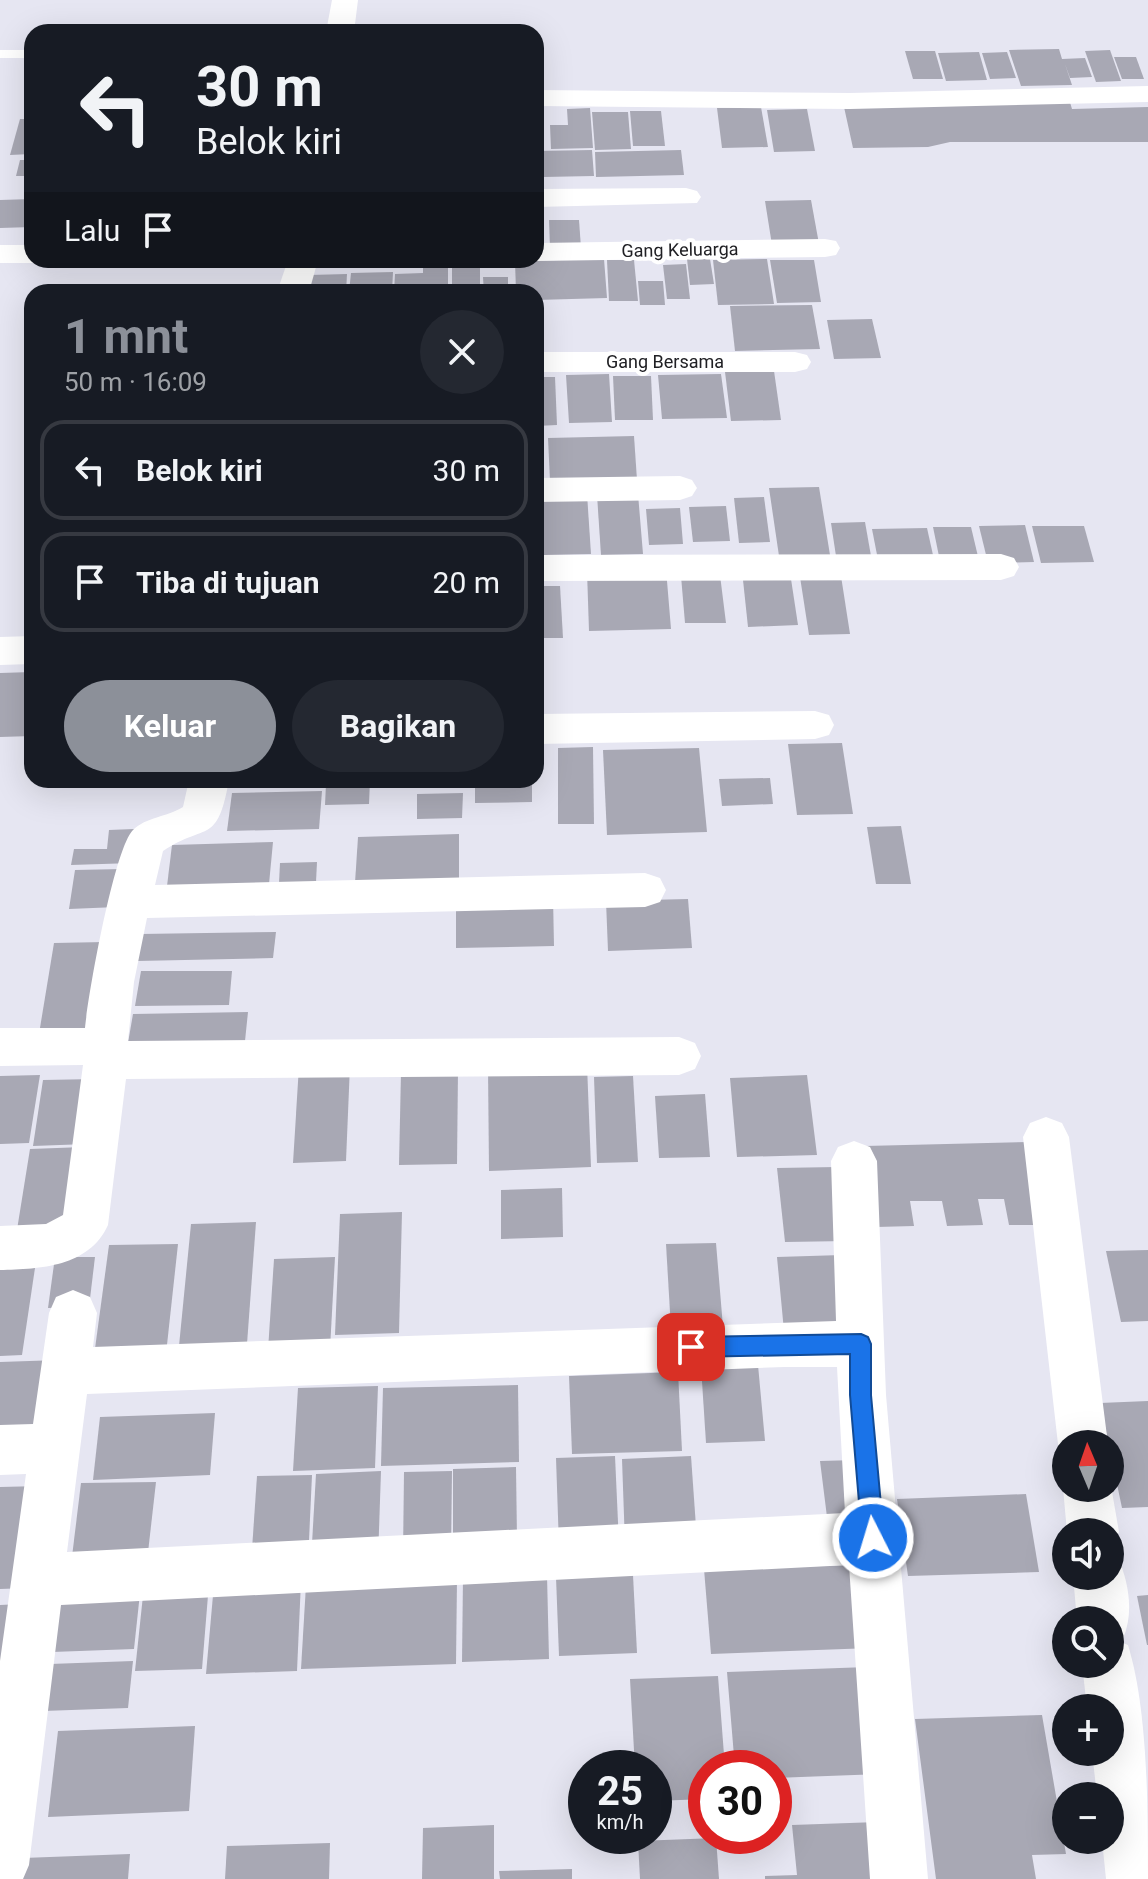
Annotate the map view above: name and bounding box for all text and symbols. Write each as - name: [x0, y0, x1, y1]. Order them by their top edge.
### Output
- text: 30 m: [196, 54, 323, 120]
- icon: left: [64, 56, 168, 160]
- text: Belok kiri: [196, 121, 342, 163]
- icon: arrive: [136, 208, 180, 252]
- text: Lalu: [64, 213, 120, 248]
- street label: Gang Keluarga: [621, 238, 739, 261]
- text: 1 mnt: [64, 308, 188, 365]
- button: close: [420, 310, 504, 394]
- street label: Gang Bersama: [606, 351, 724, 372]
- text: 50 m · 16:09: [64, 367, 207, 397]
- icon: left: [68, 448, 112, 492]
- text: Belok kiri: [136, 453, 263, 488]
- text: 30 m: [433, 453, 500, 488]
- icon: arrive: [68, 560, 112, 604]
- text: Tiba di tujuan: [136, 565, 320, 600]
- text: 20 m: [433, 565, 500, 600]
- button: Keluar: [64, 680, 276, 772]
- button: Bagikan: [292, 680, 504, 772]
- pin: [657, 1313, 725, 1381]
- icon: arrive: [669, 1325, 713, 1369]
- north arrow: [1052, 1430, 1124, 1502]
- map controls: [1052, 1430, 1124, 1854]
- position arrow: [831, 1496, 915, 1580]
- button: sound: [1052, 1518, 1124, 1590]
- button: search: [1052, 1606, 1124, 1678]
- button: +: [1052, 1694, 1124, 1766]
- speed limit sign: 30: [688, 1750, 792, 1854]
- text: 25: [597, 1768, 643, 1815]
- button: −: [1052, 1782, 1124, 1854]
- text: km/h: [597, 1810, 643, 1834]

